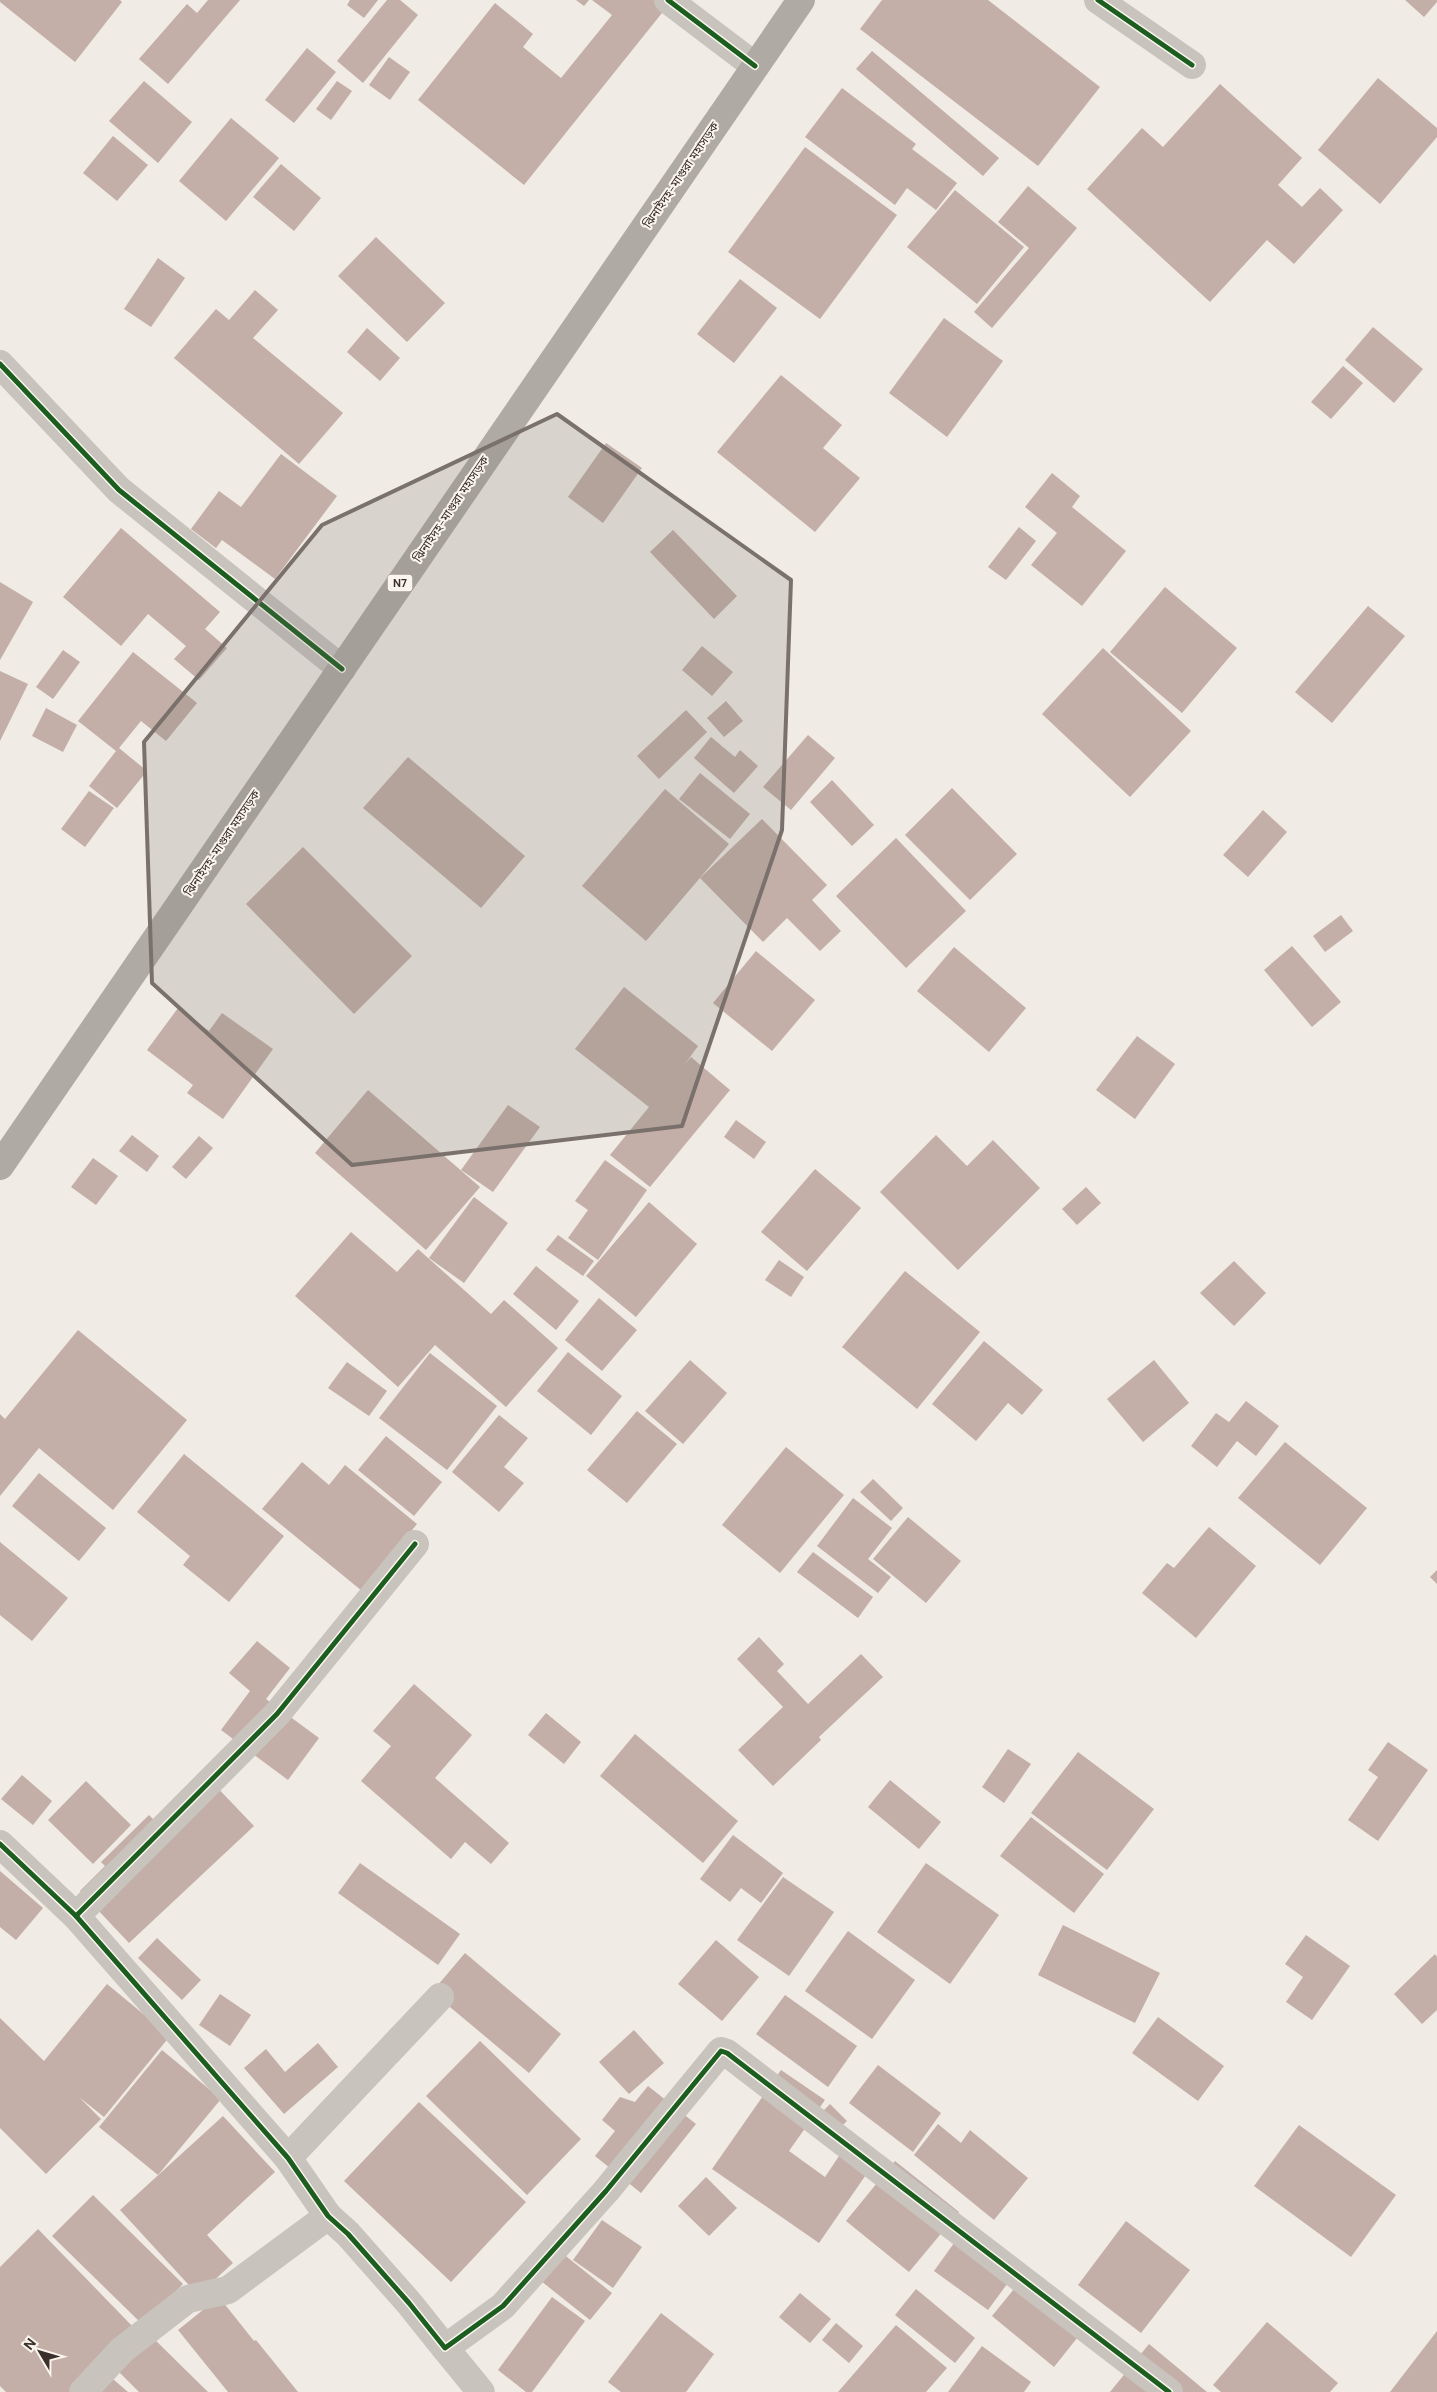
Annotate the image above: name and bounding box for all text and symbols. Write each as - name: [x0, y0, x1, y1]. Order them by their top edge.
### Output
- street label: ঝিনাইদহ-মাগুরা মহাসড়ক: [639, 118, 723, 232]
- street label: ঝিনাইদহ-মাগুরা মহাসড়ক: [409, 452, 493, 566]
- road number: N7: [388, 574, 412, 592]
- street label: ঝিনাইদহ-মাগুরা মহাসড়ক: [180, 786, 264, 900]
- north arrow: [15, 2327, 65, 2377]
- text: N: [20, 2334, 40, 2354]

